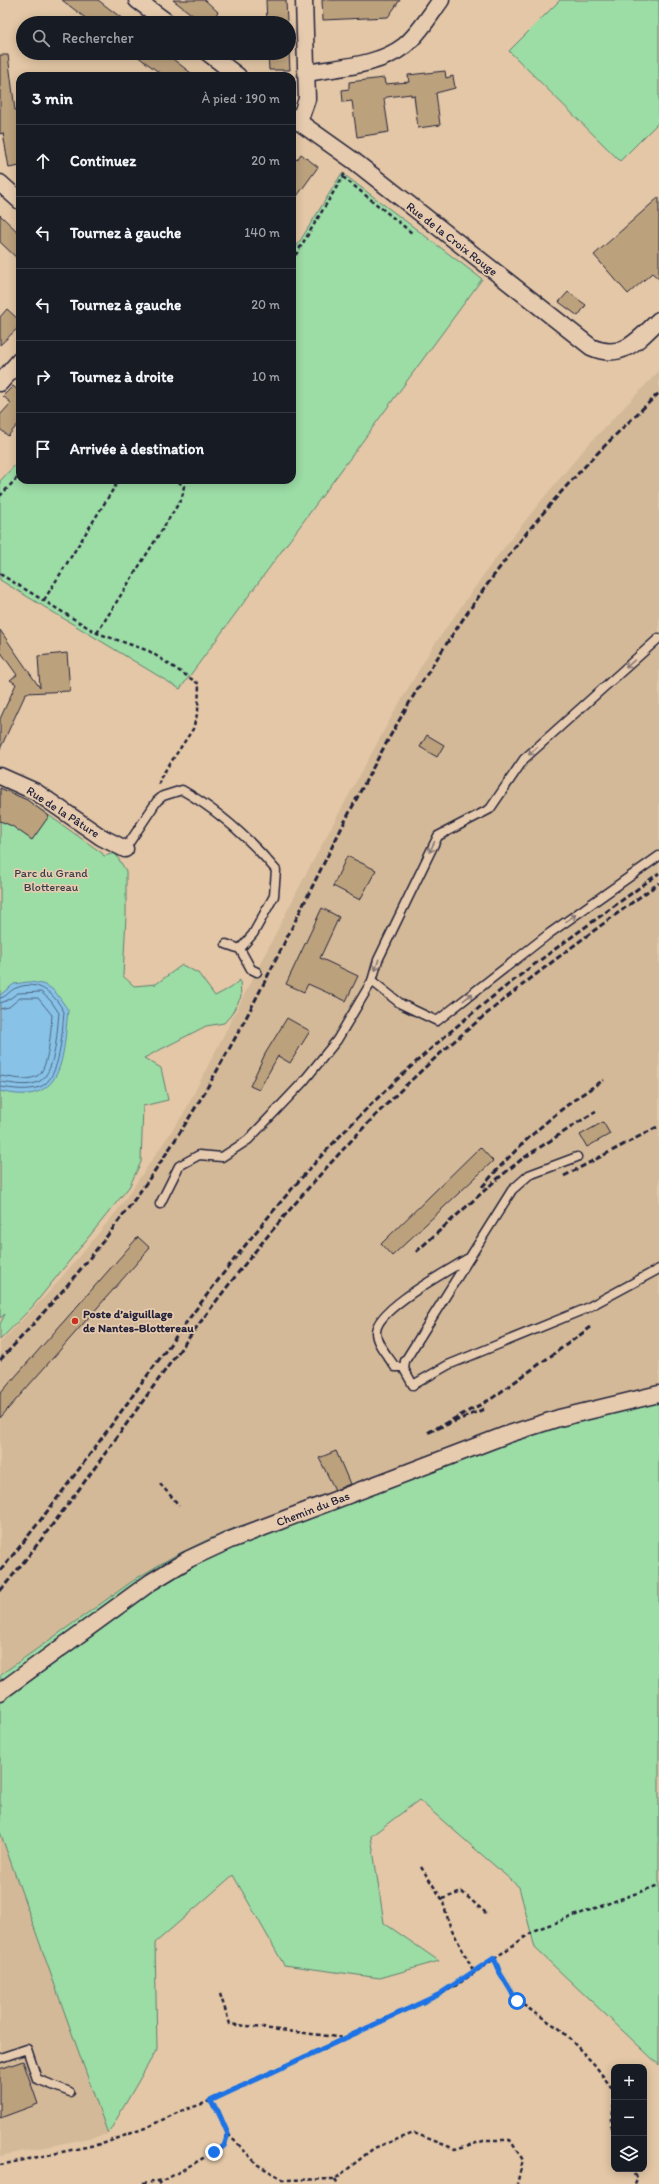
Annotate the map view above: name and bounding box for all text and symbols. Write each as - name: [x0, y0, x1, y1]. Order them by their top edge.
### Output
- search box: [16, 16, 296, 60]
- icon: search: [30, 27, 52, 49]
- text: Rechercher: [62, 29, 134, 47]
- text: 3 min: [32, 88, 73, 108]
- text: À pied · 190 m: [202, 91, 280, 106]
- icon: ahead: [32, 150, 54, 172]
- text: Continuez: [70, 152, 136, 170]
- text: 20 m: [251, 153, 280, 168]
- street label: Rue de la Croix Rouge: [404, 199, 501, 279]
- icon: left: [32, 222, 54, 244]
- text: Tournez à gauche: [70, 224, 181, 242]
- text: 140 m: [244, 225, 280, 240]
- icon: left: [32, 294, 54, 316]
- text: Tournez à gauche: [70, 296, 181, 314]
- text: 20 m: [251, 297, 280, 312]
- icon: right: [32, 366, 54, 388]
- text: Tournez à droite: [70, 368, 174, 386]
- text: 10 m: [252, 369, 280, 384]
- icon: arrive: [32, 438, 54, 460]
- text: Arrivée à destination: [70, 440, 204, 458]
- one-way arrow: [625, 659, 635, 669]
- one-way arrow: [528, 746, 539, 755]
- street label: Rue de la Pâture: [24, 783, 102, 841]
- one-way arrow: [428, 841, 435, 853]
- park label: Parc du Grand Blottereau: [14, 866, 88, 894]
- one-way arrow: [565, 914, 576, 922]
- one-way arrow: [373, 958, 380, 971]
- one-way arrow: [462, 993, 473, 1002]
- place label: Poste d’aiguillage de Nantes-Blottereau: [83, 1307, 194, 1335]
- marker: Poste d’aiguillage de Nantes-Blottereau: [70, 1316, 80, 1326]
- street label: Chemin du Bas: [274, 1489, 352, 1529]
- route start: [508, 1992, 526, 2010]
- map controls: [611, 2064, 647, 2172]
- button: +: [611, 2064, 647, 2100]
- button: −: [611, 2100, 647, 2136]
- button: layers: [611, 2136, 647, 2172]
- route end: [205, 2143, 223, 2161]

